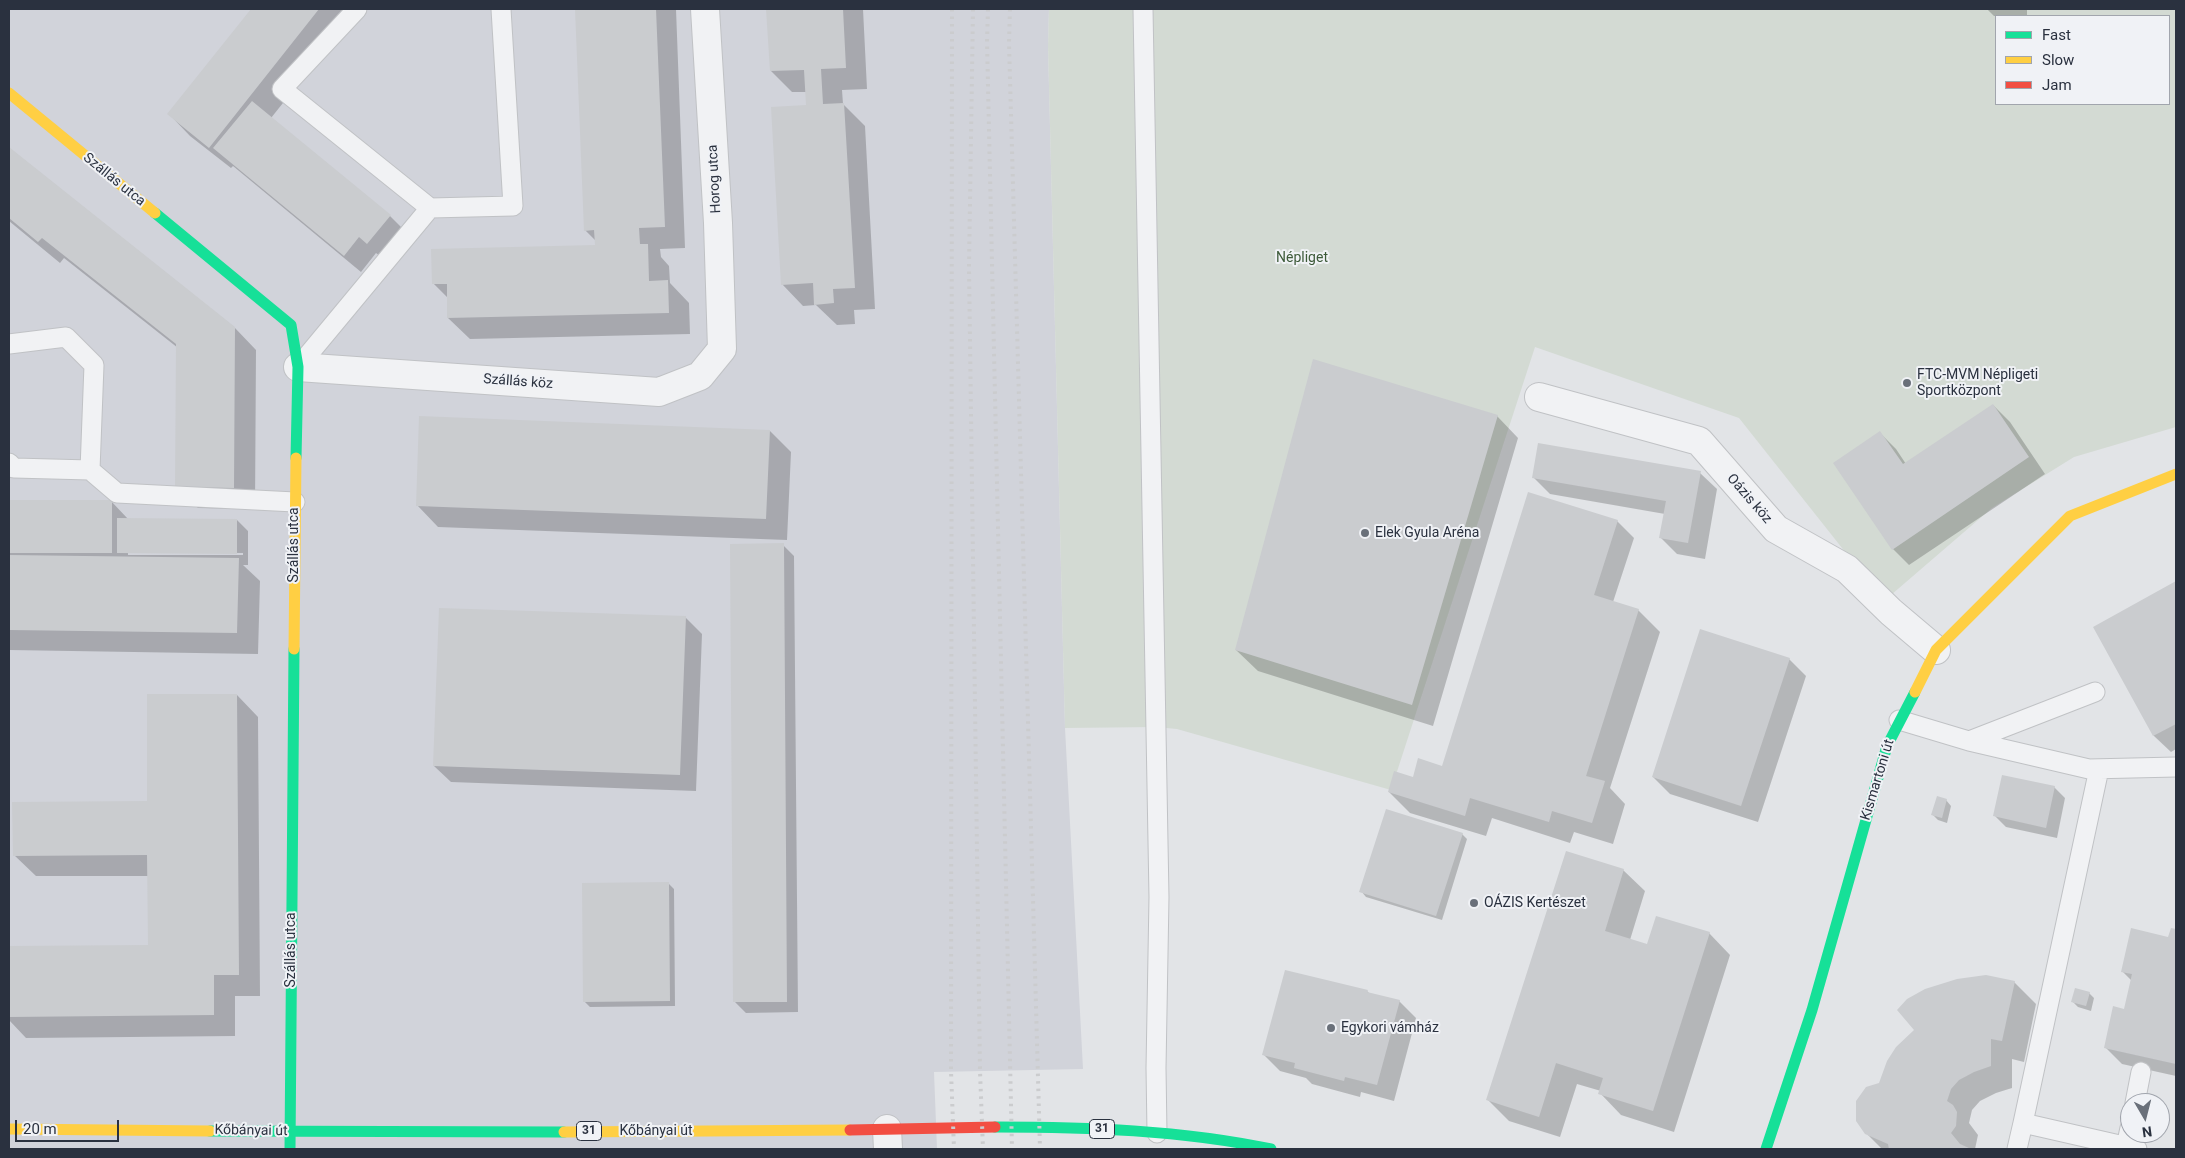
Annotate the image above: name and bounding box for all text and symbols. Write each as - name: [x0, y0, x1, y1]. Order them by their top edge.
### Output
- legend: [1995, 15, 2170, 105]
- text: Fast: [2042, 26, 2071, 44]
- text: Slow: [2042, 51, 2074, 69]
- text: Jam: [2042, 76, 2072, 94]
- street label: Horog utca: [705, 144, 725, 214]
- street label: Szállás utca: [79, 150, 149, 210]
- park label: Népliget: [1276, 250, 1328, 266]
- place label: FTC-MVM Népligeti Sportközpont: [1917, 367, 2038, 400]
- street label: Szállás köz: [483, 371, 553, 393]
- marker: FTC-MVM Népligeti Sportközpont: [1901, 377, 1913, 389]
- street label: Oázis köz: [1723, 471, 1775, 527]
- street label: Szállás utca: [286, 507, 302, 583]
- place label: Elek Gyula Aréna: [1375, 525, 1479, 541]
- marker: Elek Gyula Aréna: [1359, 527, 1371, 539]
- street label: Kismartoni út: [1858, 738, 1898, 822]
- place label: OÁZIS Kertészet: [1484, 895, 1586, 911]
- marker: OÁZIS Kertészet: [1468, 897, 1480, 909]
- street label: Szállás utca: [283, 912, 299, 988]
- place label: Egykori vámház: [1341, 1020, 1439, 1036]
- marker: Egykori vámház: [1325, 1022, 1337, 1034]
- north arrow: [2120, 1093, 2170, 1143]
- scale bar: [18, 1110, 121, 1142]
- text: 20 m: [23, 1120, 57, 1138]
- road number: 31: [1090, 1120, 1114, 1138]
- street label: Kőbányai út: [214, 1122, 288, 1140]
- road number: 31: [576, 1122, 602, 1140]
- street label: Kőbányai út: [619, 1123, 693, 1139]
- text: N: [2141, 1123, 2153, 1140]

